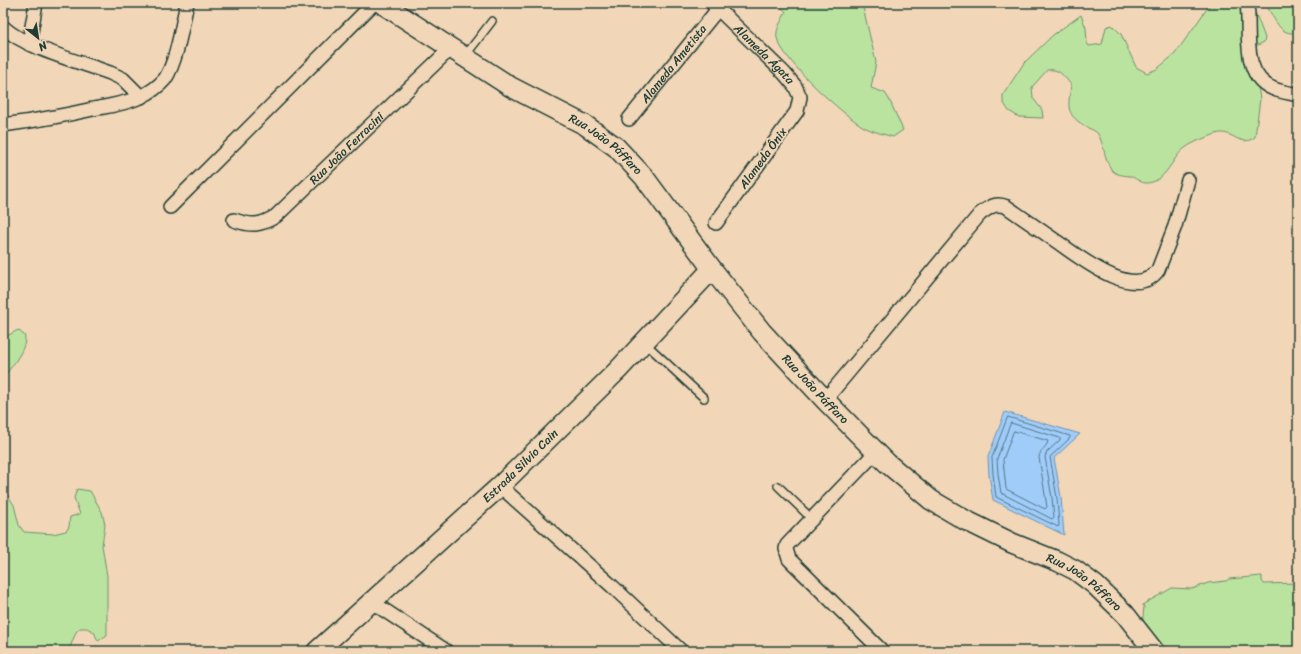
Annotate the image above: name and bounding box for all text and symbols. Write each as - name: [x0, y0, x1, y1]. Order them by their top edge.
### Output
- north arrow: [18, 18, 58, 58]
- street label: Alameda Ágata: [727, 18, 801, 90]
- street label: Alameda Ametista: [634, 19, 712, 109]
- text: N: [34, 36, 52, 57]
- street label: Rua João Ferracini: [304, 106, 390, 190]
- street label: Rua João Páffaro: [565, 107, 648, 180]
- street label: Alameda Ônix: [732, 122, 794, 194]
- street label: Rua João Páffaro: [776, 349, 854, 430]
- street label: Estrada Silvio Cain: [477, 423, 564, 508]
- street label: Rua João Páffaro: [1043, 547, 1127, 617]

